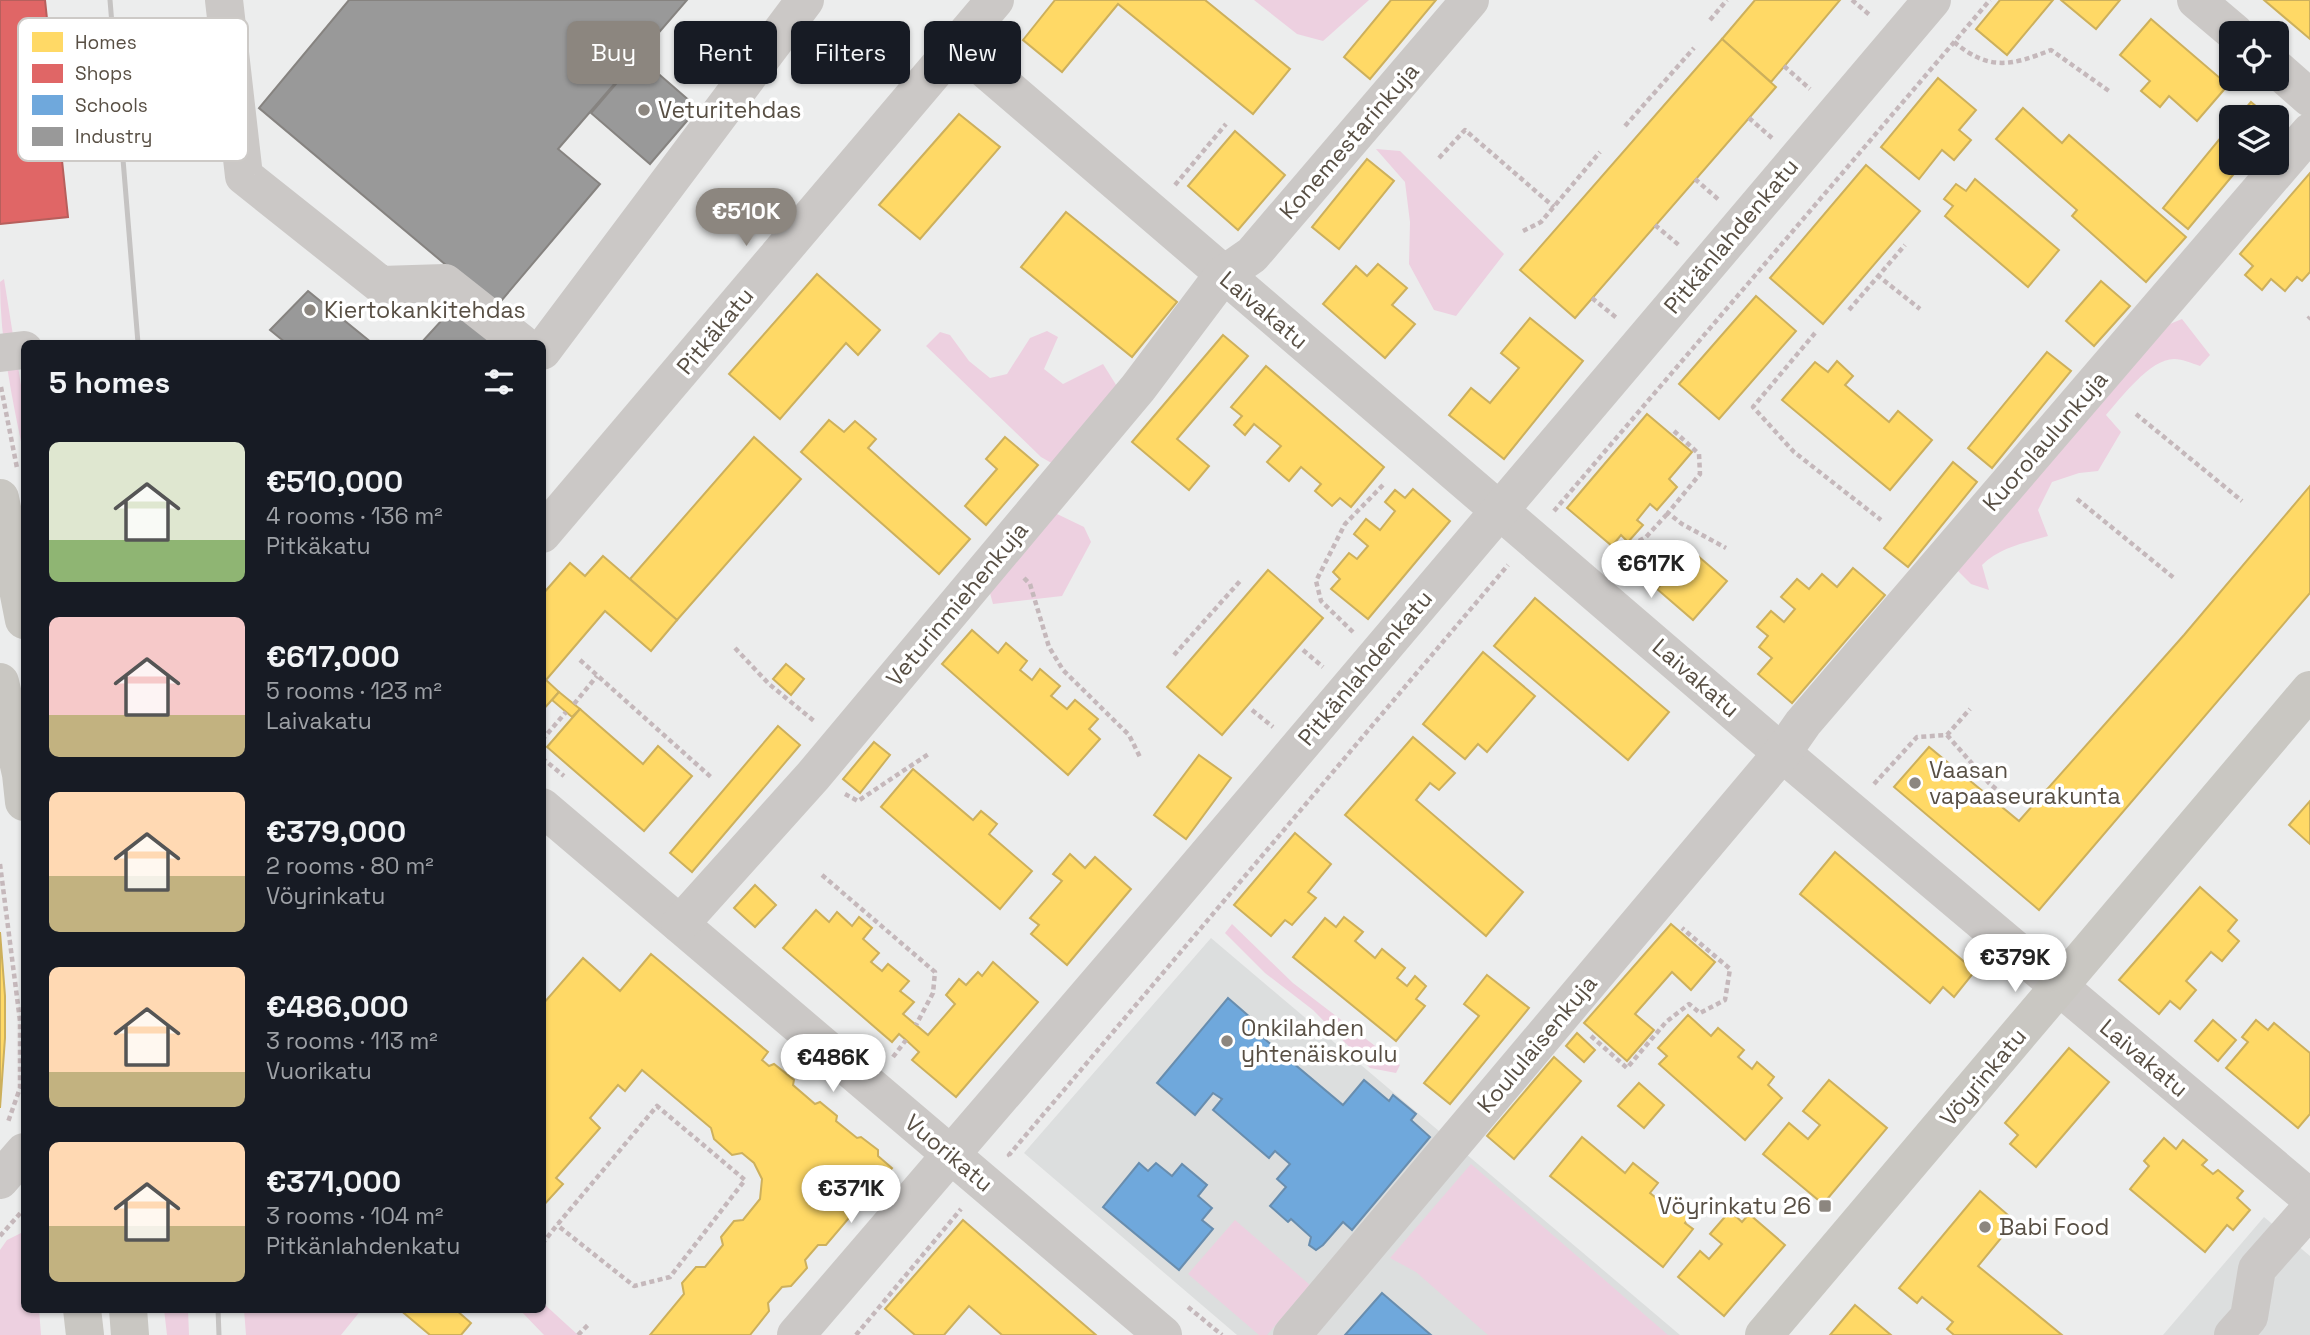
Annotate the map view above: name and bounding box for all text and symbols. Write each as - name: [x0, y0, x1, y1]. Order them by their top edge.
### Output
- legend: [18, 18, 248, 161]
- chip: Buy: [567, 21, 660, 84]
- chip: Rent: [674, 21, 777, 84]
- chip: Filters: [791, 21, 910, 84]
- chip: New: [924, 21, 1021, 84]
- map controls: [2219, 21, 2289, 175]
- button: locate: [2219, 21, 2289, 91]
- text: Homes: [75, 30, 137, 55]
- street label: Konemestarinkuja: [1273, 56, 1425, 226]
- text: Shops: [75, 61, 132, 86]
- text: Schools: [75, 93, 148, 118]
- place label: Veturitehdas: [658, 95, 801, 125]
- marker: Veturitehdas: [636, 102, 652, 118]
- button: layers: [2219, 105, 2289, 175]
- text: Industry: [75, 124, 152, 149]
- street label: Pitkänlahdenkatu: [1657, 152, 1805, 320]
- pin: €510K: [697, 188, 795, 248]
- text: €510K: [712, 196, 780, 226]
- street label: Laivakatu: [1214, 264, 1314, 356]
- street label: Pitkäkatu: [670, 281, 760, 381]
- place label: Kiertokankitehdas: [324, 295, 526, 325]
- marker: Kiertokankitehdas: [302, 302, 318, 318]
- text: 5 homes: [49, 363, 170, 402]
- icon: filters: [480, 363, 518, 401]
- street label: Kuorolaulunkuja: [1976, 365, 2114, 517]
- text: €510,000: [266, 462, 403, 501]
- icon: home: [105, 470, 189, 554]
- text: 4 rooms · 136 m²: [266, 501, 443, 531]
- street label: Veturinmiehenkuja: [879, 516, 1035, 692]
- text: Pitkäkatu: [266, 531, 371, 561]
- pin: €617K: [1602, 540, 1700, 600]
- text: €617K: [1617, 548, 1685, 578]
- street label: Pitkänlahdenkatu: [1291, 584, 1439, 752]
- street label: Laivakatu: [1646, 632, 1746, 724]
- text: €617,000: [266, 637, 400, 676]
- icon: home: [105, 645, 189, 729]
- text: 5 rooms · 123 m²: [266, 676, 442, 706]
- text: Laivakatu: [266, 706, 372, 736]
- place label: Vaasan vapaaseurakunta: [1929, 755, 2121, 811]
- marker: Vaasan vapaaseurakunta: [1907, 775, 1923, 791]
- text: €379,000: [266, 812, 406, 851]
- icon: home: [105, 820, 189, 904]
- text: 2 rooms · 80 m²: [266, 851, 434, 881]
- text: Vöyrinkatu: [266, 881, 385, 911]
- pin: €379K: [1966, 934, 2064, 994]
- text: €379K: [1980, 942, 2050, 972]
- street label: Koululaisenkuja: [1470, 969, 1604, 1119]
- text: €486,000: [266, 987, 409, 1026]
- icon: home: [105, 995, 189, 1079]
- street label: Laivakatu: [2094, 1012, 2194, 1104]
- place label: Onkilahden yhtenäiskoulu: [1241, 1013, 1397, 1069]
- street label: Vöyrinkatu: [1933, 1022, 2033, 1132]
- text: 3 rooms · 113 m²: [266, 1026, 438, 1056]
- marker: Onkilahden yhtenäiskoulu: [1219, 1033, 1235, 1049]
- pin: €486K: [784, 1034, 882, 1094]
- text: €486K: [797, 1042, 869, 1072]
- text: Vuorikatu: [266, 1056, 372, 1086]
- street label: Vuorikatu: [899, 1107, 999, 1199]
- text: €371,000: [266, 1162, 401, 1201]
- pin: €371K: [802, 1166, 900, 1225]
- icon: home: [105, 1170, 189, 1254]
- text: €371K: [818, 1173, 884, 1203]
- place label: Vöyrinkatu 26: [1658, 1191, 1811, 1221]
- marker: Vöyrinkatu 26: [1817, 1198, 1833, 1214]
- text: 3 rooms · 104 m²: [266, 1201, 443, 1231]
- place label: Babi Food: [1999, 1212, 2109, 1242]
- marker: Babi Food: [1977, 1219, 1993, 1235]
- text: Pitkänlahdenkatu: [266, 1231, 460, 1261]

